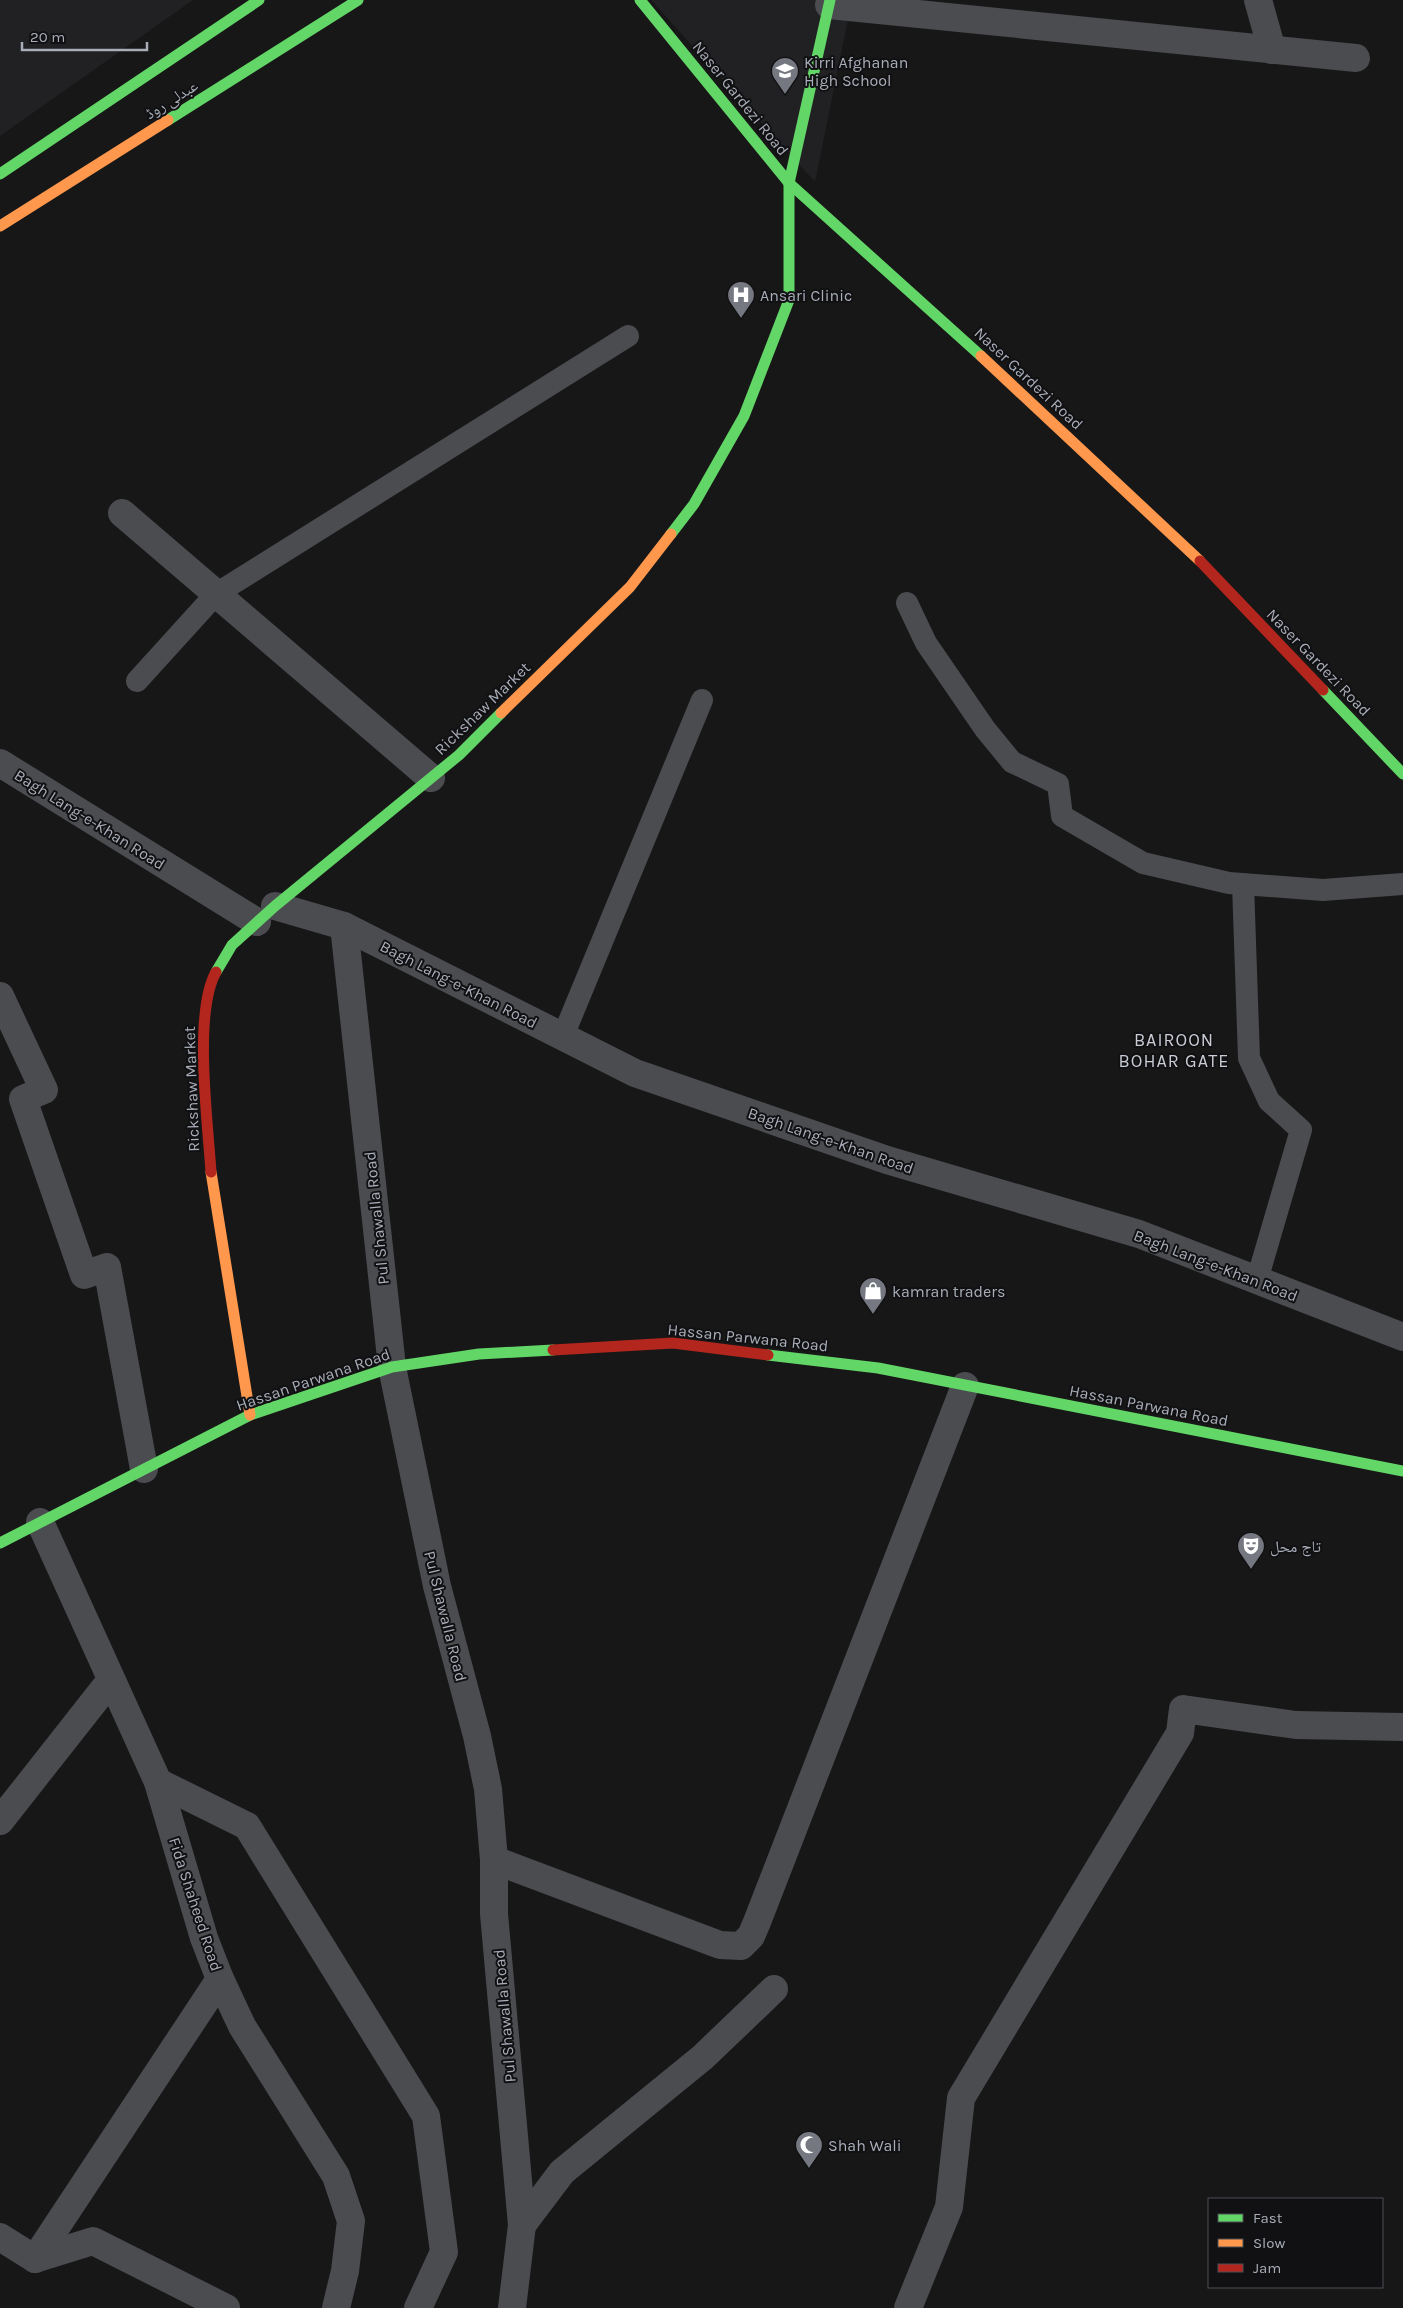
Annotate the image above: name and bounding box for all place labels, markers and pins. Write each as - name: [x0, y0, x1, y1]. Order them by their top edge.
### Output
- place label: Kirri Afghanan High School: [804, 53, 908, 90]
- school or university icon: Kirri Afghanan High School: [770, 56, 800, 95]
- hospital icon: Ansari Clinic: [726, 280, 756, 319]
- place label: Ansari Clinic: [760, 286, 852, 305]
- shop icon: kamran traders: [858, 1276, 888, 1315]
- place label: kamran traders: [892, 1282, 1005, 1301]
- theatre icon: تاج محل: [1236, 1531, 1266, 1570]
- place label: تاج محل: [1270, 1537, 1321, 1557]
- mosque icon: Shah Wali: [794, 2130, 824, 2169]
- place label: Shah Wali: [828, 2136, 901, 2155]

